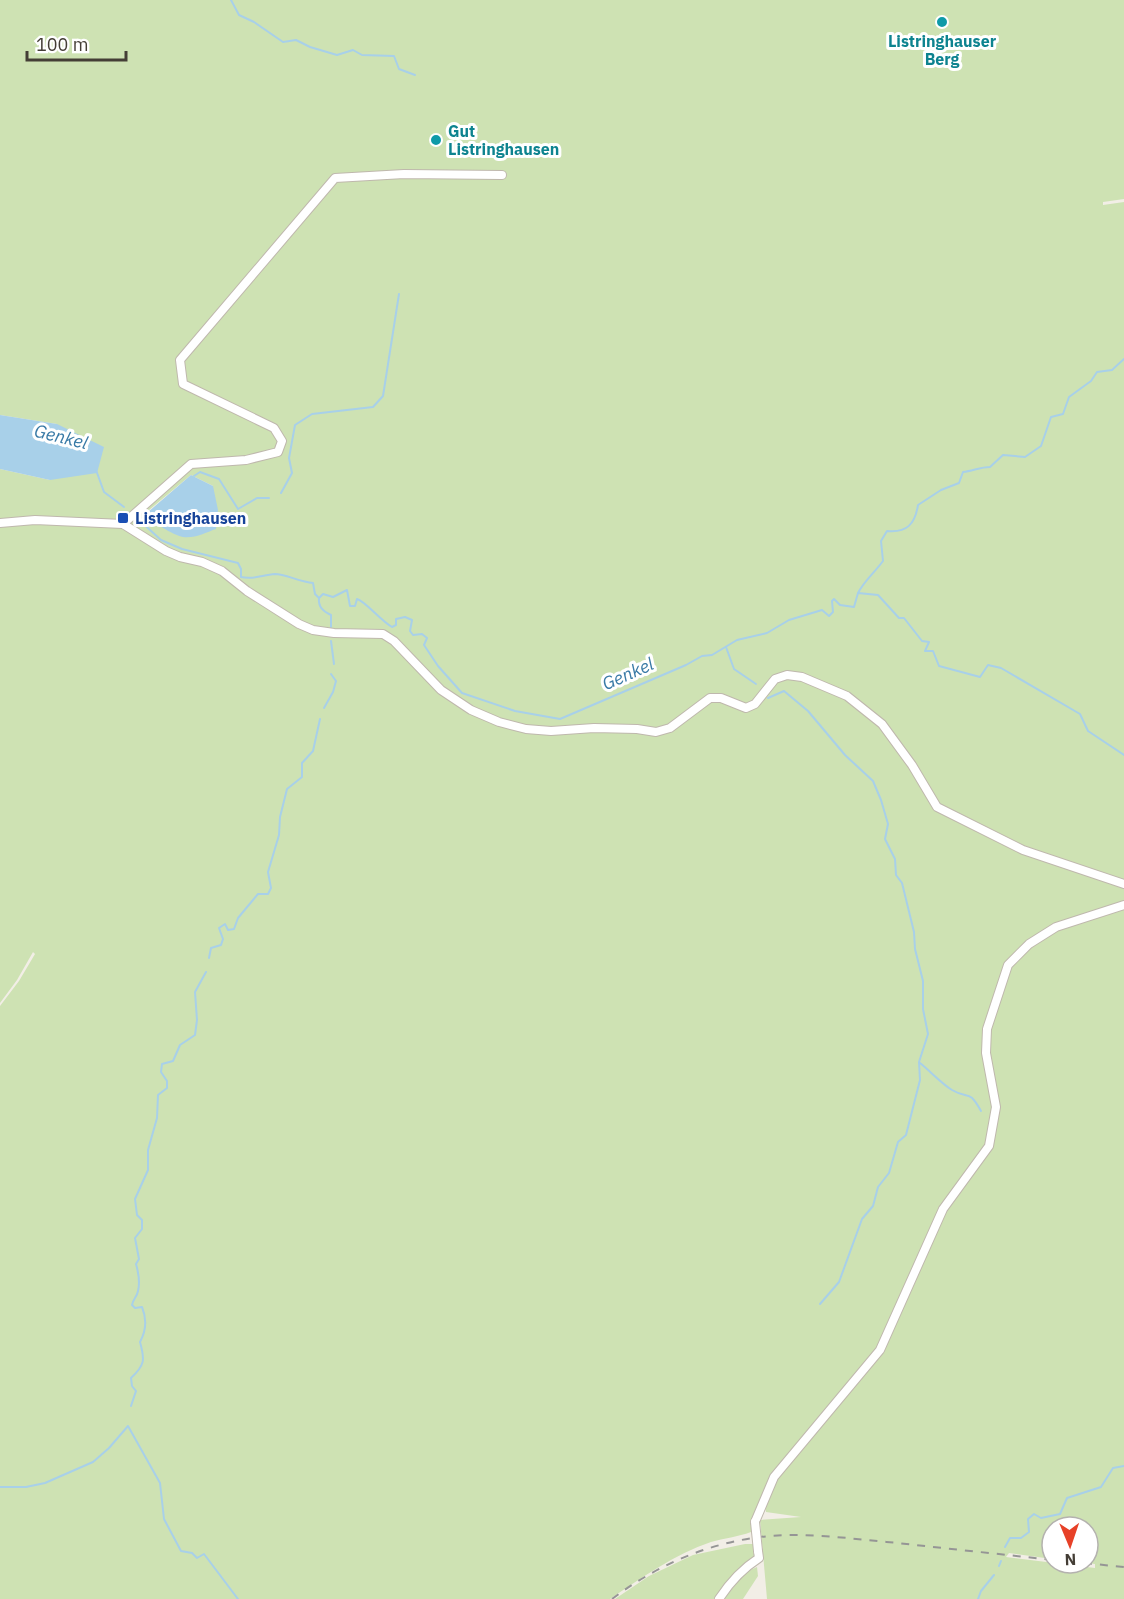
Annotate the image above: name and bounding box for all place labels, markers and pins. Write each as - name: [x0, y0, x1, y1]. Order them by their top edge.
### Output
- marker: Listringhauser Berg: [935, 15, 949, 29]
- place label: Listringhauser Berg: [888, 31, 997, 69]
- place label: Gut Listringhausen: [448, 121, 559, 159]
- marker: Gut Listringhausen: [429, 133, 443, 147]
- place label: Listringhausen: [135, 508, 246, 528]
- marker: Listringhausen: [116, 511, 130, 525]

